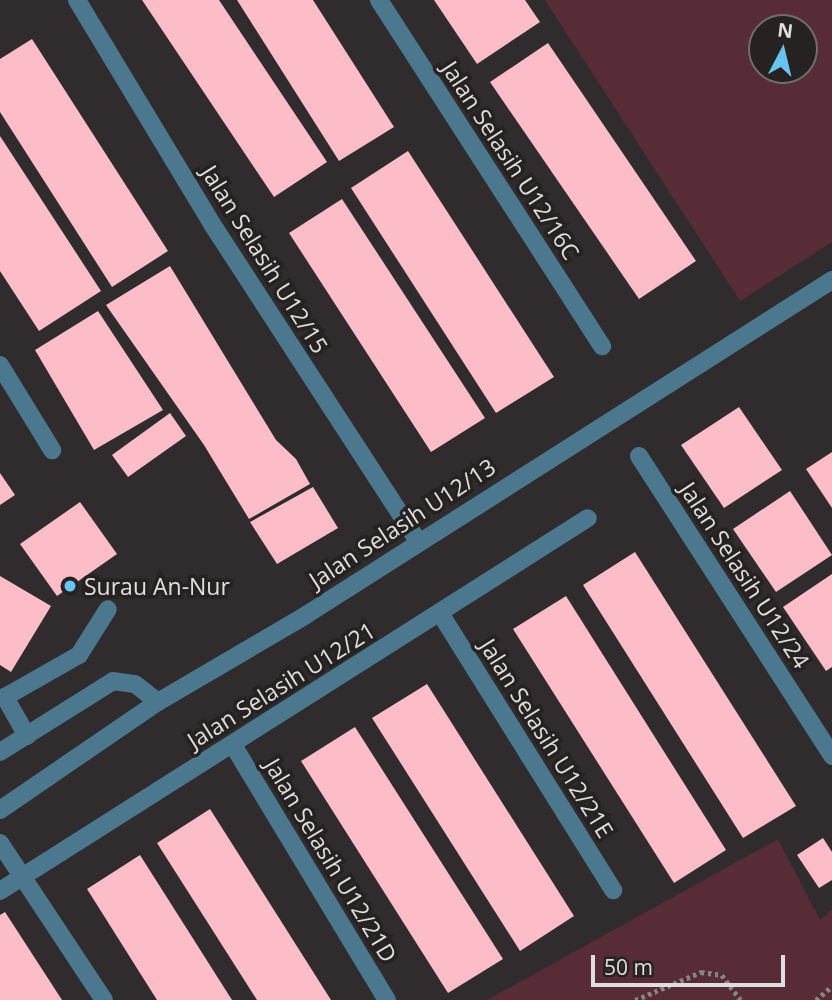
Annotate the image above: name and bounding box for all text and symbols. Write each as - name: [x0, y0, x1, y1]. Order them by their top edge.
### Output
- north arrow: [748, 14, 818, 84]
- text: N: [776, 16, 795, 44]
- street label: Jalan Selasih U12/16C: [437, 56, 585, 264]
- street label: Jalan Selasih U12/15: [196, 160, 334, 358]
- street label: Jalan Selasih U12/13: [304, 452, 500, 594]
- street label: Jalan Selasih U12/24: [674, 477, 816, 673]
- place label: Surau An-Nur: [84, 572, 230, 600]
- marker: Surau An-Nur: [62, 578, 78, 594]
- street label: Jalan Selasih U12/21: [182, 616, 380, 754]
- street label: Jalan Selasih U12/21E: [475, 634, 619, 842]
- street label: Jalan Selasih U12/21D: [259, 753, 403, 967]
- scale bar: [594, 940, 788, 984]
- text: 50 m: [604, 953, 653, 981]

